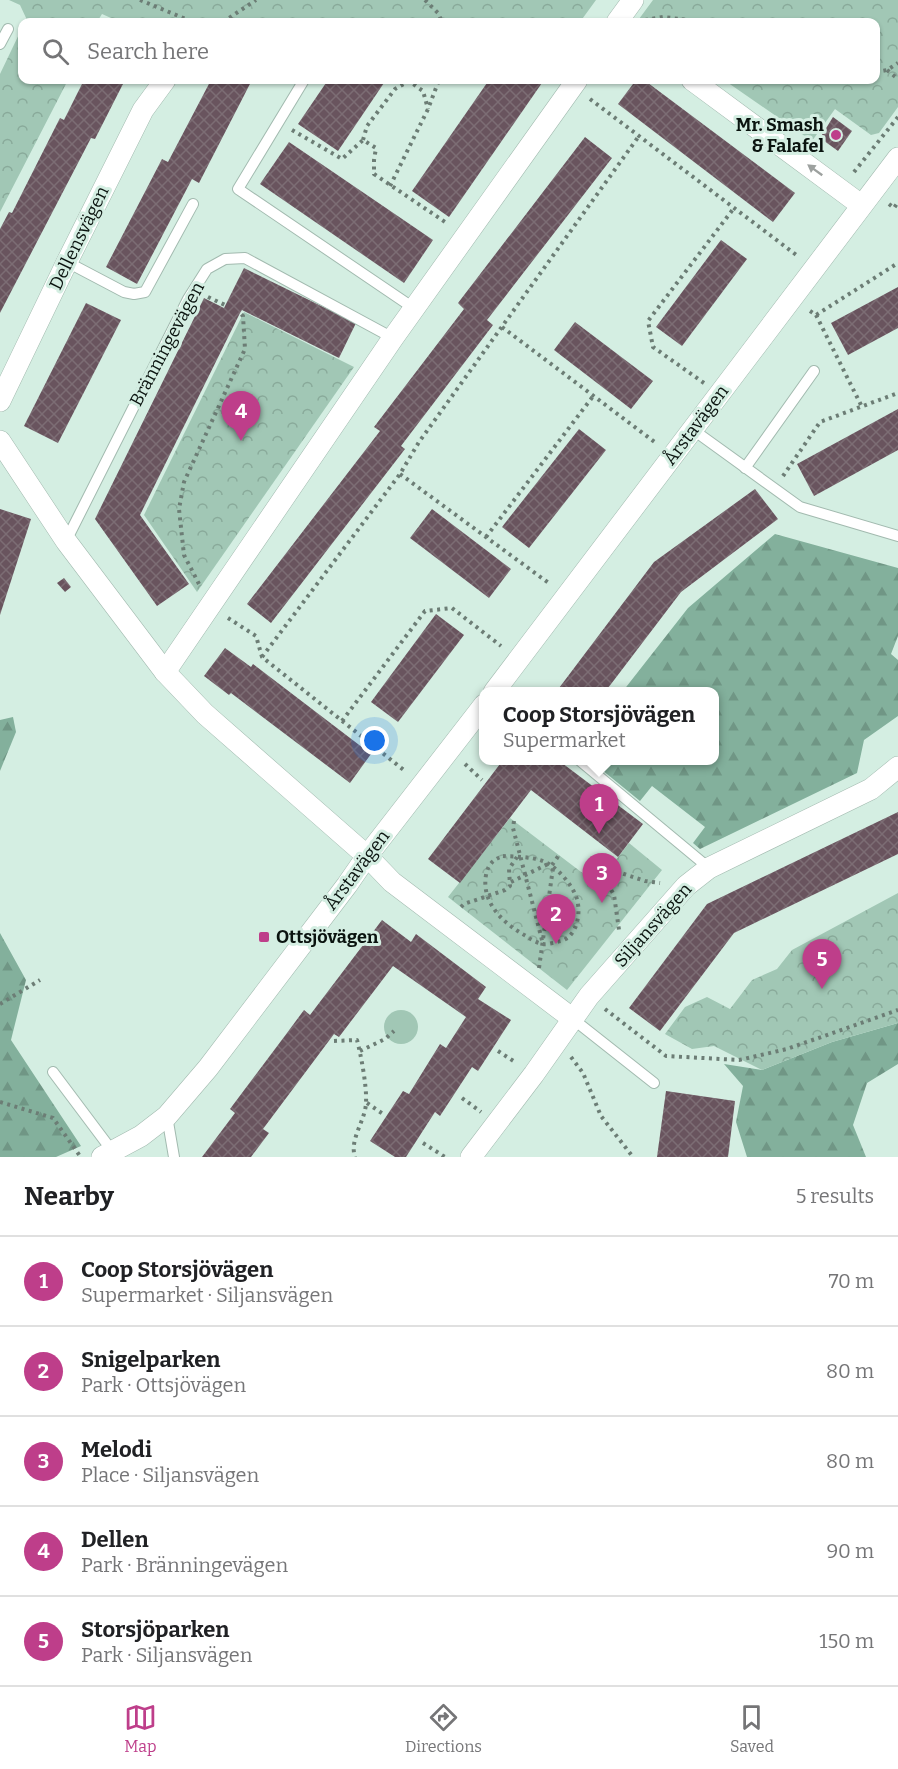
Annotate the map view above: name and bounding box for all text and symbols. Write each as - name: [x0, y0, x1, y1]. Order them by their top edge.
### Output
- search box: [18, 18, 880, 84]
- icon: search: [39, 35, 72, 68]
- text: Search here: [87, 38, 209, 65]
- place label: Mr. Smash & Falafel: [736, 114, 825, 157]
- marker: Mr. Smash & Falafel: [829, 128, 843, 142]
- one-way arrow: [807, 164, 823, 176]
- street label: Dellensvägen: [44, 182, 114, 293]
- street label: Bränningevägen: [125, 278, 209, 410]
- street label: Årstavägen: [659, 380, 734, 469]
- pin: 4: [222, 392, 260, 441]
- popup: [479, 687, 719, 765]
- text: Coop Storsjövägen: [503, 701, 695, 728]
- your location: [360, 726, 389, 755]
- text: Supermarket: [503, 728, 626, 752]
- pin: 1: [580, 784, 618, 834]
- street label: Årstavägen: [320, 825, 395, 914]
- pin: 3: [582, 854, 622, 903]
- street label: Siljansvägen: [610, 878, 697, 971]
- pin: 2: [536, 894, 576, 944]
- place label: Ottsjövägen: [276, 926, 379, 948]
- marker: Ottsjövägen: [257, 930, 271, 944]
- pin: 5: [802, 940, 842, 989]
- text: Nearby: [24, 1181, 114, 1212]
- text: 5 results: [796, 1184, 874, 1208]
- text: Coop Storsjövägen: [81, 1256, 273, 1283]
- text: 1: [39, 1269, 48, 1293]
- text: 70 m: [828, 1269, 874, 1293]
- text: Supermarket · Siljansvägen: [81, 1283, 333, 1307]
- text: Snigelparken: [81, 1346, 220, 1373]
- text: 2: [38, 1359, 49, 1383]
- text: 80 m: [826, 1359, 874, 1383]
- text: Park · Ottsjövägen: [81, 1373, 246, 1397]
- text: Melodi: [81, 1436, 152, 1463]
- text: 3: [38, 1449, 49, 1473]
- text: 80 m: [826, 1449, 874, 1473]
- text: Place · Siljansvägen: [81, 1463, 259, 1487]
- text: Dellen: [81, 1526, 149, 1553]
- text: 4: [37, 1539, 50, 1563]
- text: 90 m: [826, 1539, 874, 1563]
- text: Park · Bränningevägen: [81, 1553, 288, 1577]
- text: Storsjöparken: [81, 1616, 229, 1643]
- text: 5: [38, 1629, 49, 1653]
- text: 150 m: [819, 1629, 874, 1653]
- text: Park · Siljansvägen: [81, 1643, 252, 1667]
- tab: Map: [124, 1701, 157, 1756]
- tab: Directions: [405, 1701, 482, 1756]
- tab: Saved: [730, 1701, 774, 1756]

